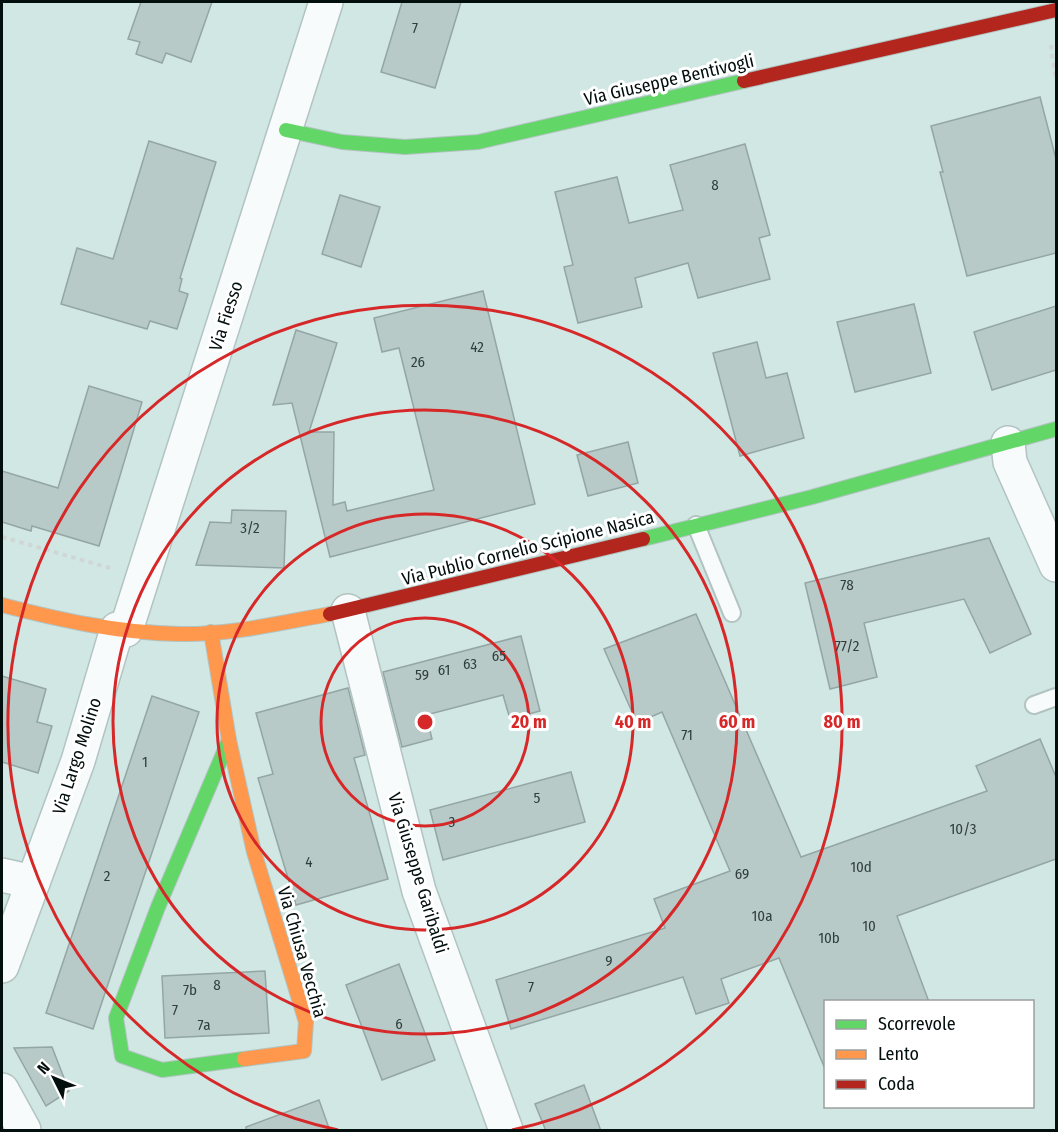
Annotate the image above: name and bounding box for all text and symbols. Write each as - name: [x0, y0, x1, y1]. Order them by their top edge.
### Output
- house number: 7: [412, 19, 418, 37]
- street label: Via Giuseppe Bentivogli: [582, 50, 756, 110]
- house number: 8: [711, 176, 719, 194]
- street label: Via Fiesso: [204, 278, 248, 354]
- house number: 42: [470, 338, 484, 356]
- house number: 26: [411, 353, 425, 371]
- street label: Via Publio Cornelio Scipione Nasica: [400, 506, 657, 590]
- house number: 3/2: [240, 519, 260, 537]
- house number: 78: [840, 576, 854, 594]
- house number: 77/2: [835, 637, 860, 655]
- house number: 65: [492, 647, 506, 665]
- house number: 63: [463, 655, 477, 673]
- house number: 61: [438, 661, 450, 679]
- house number: 59: [415, 666, 429, 684]
- street label: Via Largo Molino: [48, 695, 106, 817]
- text: 20 m: [510, 711, 547, 733]
- text: 40 m: [615, 711, 651, 733]
- text: 60 m: [719, 711, 755, 733]
- text: 80 m: [824, 711, 860, 733]
- centre of rings: [415, 712, 435, 732]
- house number: 71: [681, 726, 693, 744]
- house number: 1: [142, 753, 148, 771]
- house number: 5: [534, 789, 541, 807]
- street label: Via Giuseppe Garibaldi: [383, 790, 453, 956]
- house number: 3: [449, 813, 456, 831]
- house number: 10/3: [949, 820, 977, 838]
- house number: 4: [305, 853, 313, 871]
- house number: 10d: [850, 858, 872, 876]
- house number: 69: [735, 865, 749, 883]
- house number: 2: [104, 867, 111, 885]
- street label: Via Chiusa Vecchia: [273, 884, 331, 1020]
- house number: 10a: [751, 907, 773, 925]
- house number: 10: [862, 917, 876, 935]
- house number: 10b: [818, 929, 840, 947]
- house number: 9: [605, 952, 613, 970]
- house number: 8: [213, 976, 221, 994]
- house number: 7: [528, 978, 534, 996]
- house number: 7b: [183, 981, 197, 999]
- legend: [824, 1000, 1034, 1108]
- house number: 7: [172, 1001, 178, 1019]
- text: Scorrevole: [878, 1013, 956, 1035]
- house number: 6: [395, 1015, 403, 1033]
- house number: 7a: [198, 1016, 210, 1034]
- text: Lento: [878, 1043, 919, 1065]
- north arrow: [24, 1048, 84, 1108]
- text: N: [33, 1058, 54, 1078]
- text: Coda: [878, 1073, 915, 1095]

